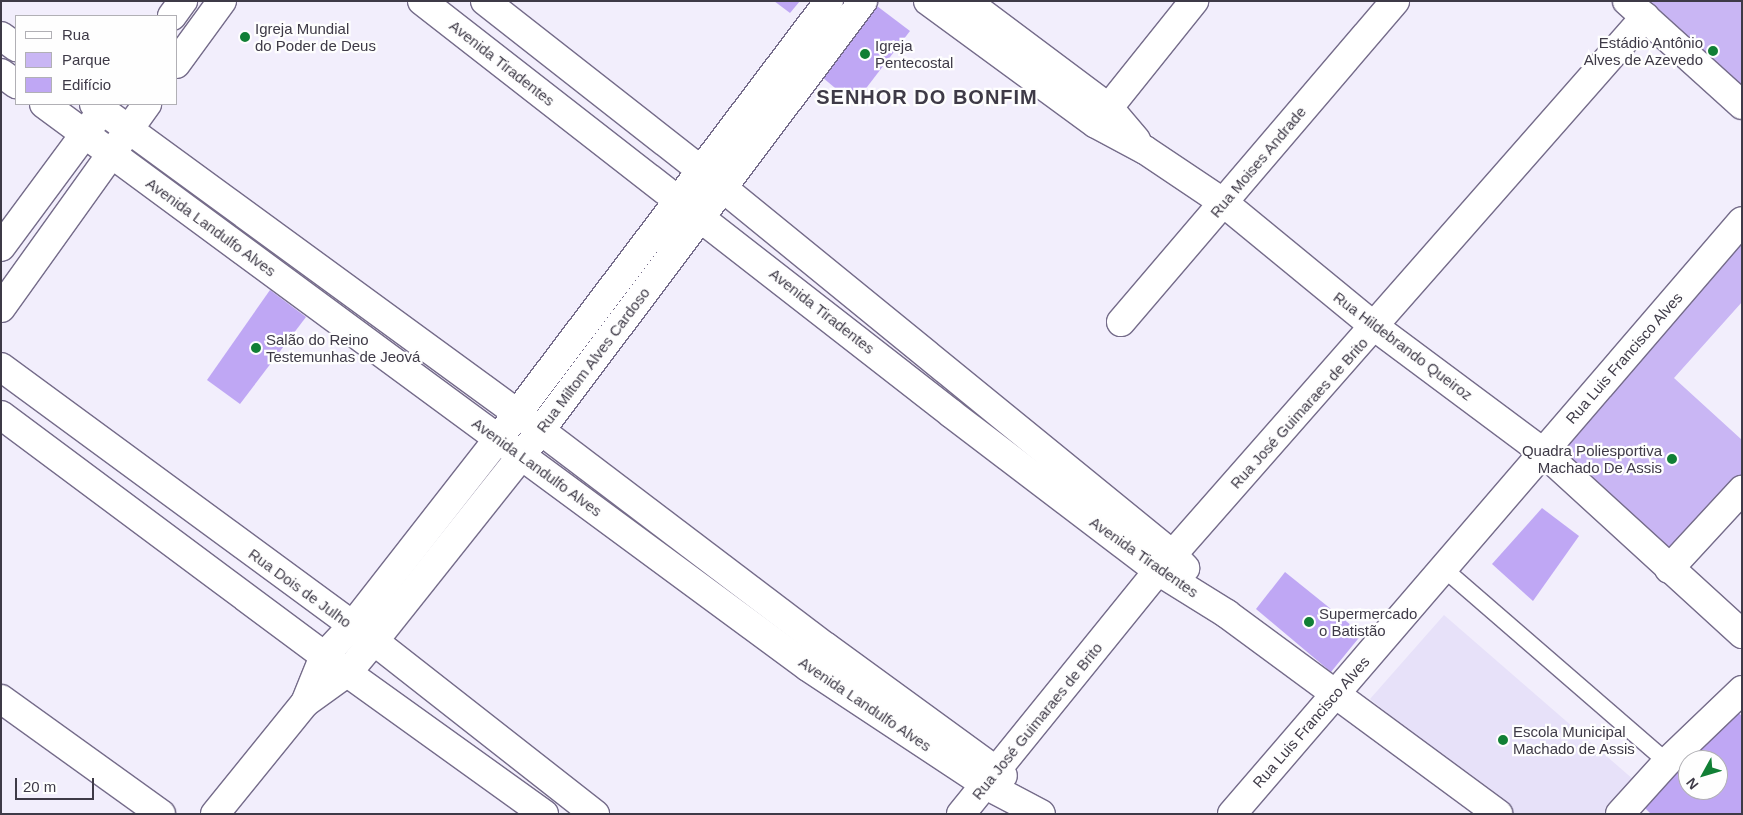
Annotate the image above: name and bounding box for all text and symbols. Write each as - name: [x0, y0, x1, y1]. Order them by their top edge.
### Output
- legend: [15, 15, 178, 105]
- street label: Avenida Tiradentes: [446, 16, 558, 110]
- place label: Igreja Mundial do Poder de Deus: [255, 19, 376, 54]
- text: Rua: [62, 26, 90, 43]
- marker: Igreja Mundial do Poder de Deus: [239, 31, 251, 43]
- place label: Estádio Antônio Alves de Azevedo: [1583, 33, 1703, 68]
- place label: Igreja Pentecostal: [875, 36, 953, 71]
- marker: Estádio Antônio Alves de Azevedo: [1707, 45, 1719, 57]
- marker: Igreja Pentecostal: [859, 48, 871, 60]
- text: Parque: [62, 51, 110, 68]
- text: Edifício: [62, 76, 111, 93]
- district label: SENHOR DO BONFIM: [814, 85, 1040, 109]
- street label: Rua Moises Andrade: [1206, 103, 1310, 221]
- street label: Avenida Landulfo Alves: [142, 174, 280, 280]
- street label: Avenida Tiradentes: [766, 264, 878, 358]
- street label: Rua Miltom Alves Cardoso: [532, 284, 654, 436]
- street label: Rua Hildebrando Queiroz: [1330, 288, 1476, 404]
- street label: Rua Luis Francisco Alves: [1562, 288, 1686, 428]
- place label: Salão do Reino Testemunhas de Jeová: [266, 330, 420, 365]
- street label: Rua José Guimaraes de Brito: [1226, 334, 1372, 492]
- marker: Salão do Reino Testemunhas de Jeová: [250, 342, 262, 354]
- street label: Avenida Landulfo Alves: [468, 414, 606, 520]
- place label: Quadra Poliesportiva Machado De Assis: [1522, 441, 1662, 476]
- marker: Quadra Poliesportiva Machado De Assis: [1666, 453, 1678, 465]
- street label: Avenida Tiradentes: [1086, 513, 1202, 601]
- street label: Rua Dois de Julho: [245, 545, 355, 631]
- place label: Supermercado o Batistão: [1319, 604, 1417, 639]
- marker: Supermercado o Batistão: [1303, 616, 1315, 628]
- street label: Rua José Guimaraes de Brito: [968, 639, 1106, 803]
- street label: Rua Luis Francisco Alves: [1249, 652, 1373, 792]
- street label: Avenida Landulfo Alves: [795, 653, 935, 755]
- place label: Escola Municipal Machado de Assis: [1513, 722, 1636, 757]
- marker: Escola Municipal Machado de Assis: [1497, 734, 1509, 746]
- north arrow: [1678, 750, 1728, 800]
- scale bar: [18, 768, 96, 800]
- text: N: [1683, 775, 1702, 793]
- text: 20 m: [23, 778, 56, 795]

